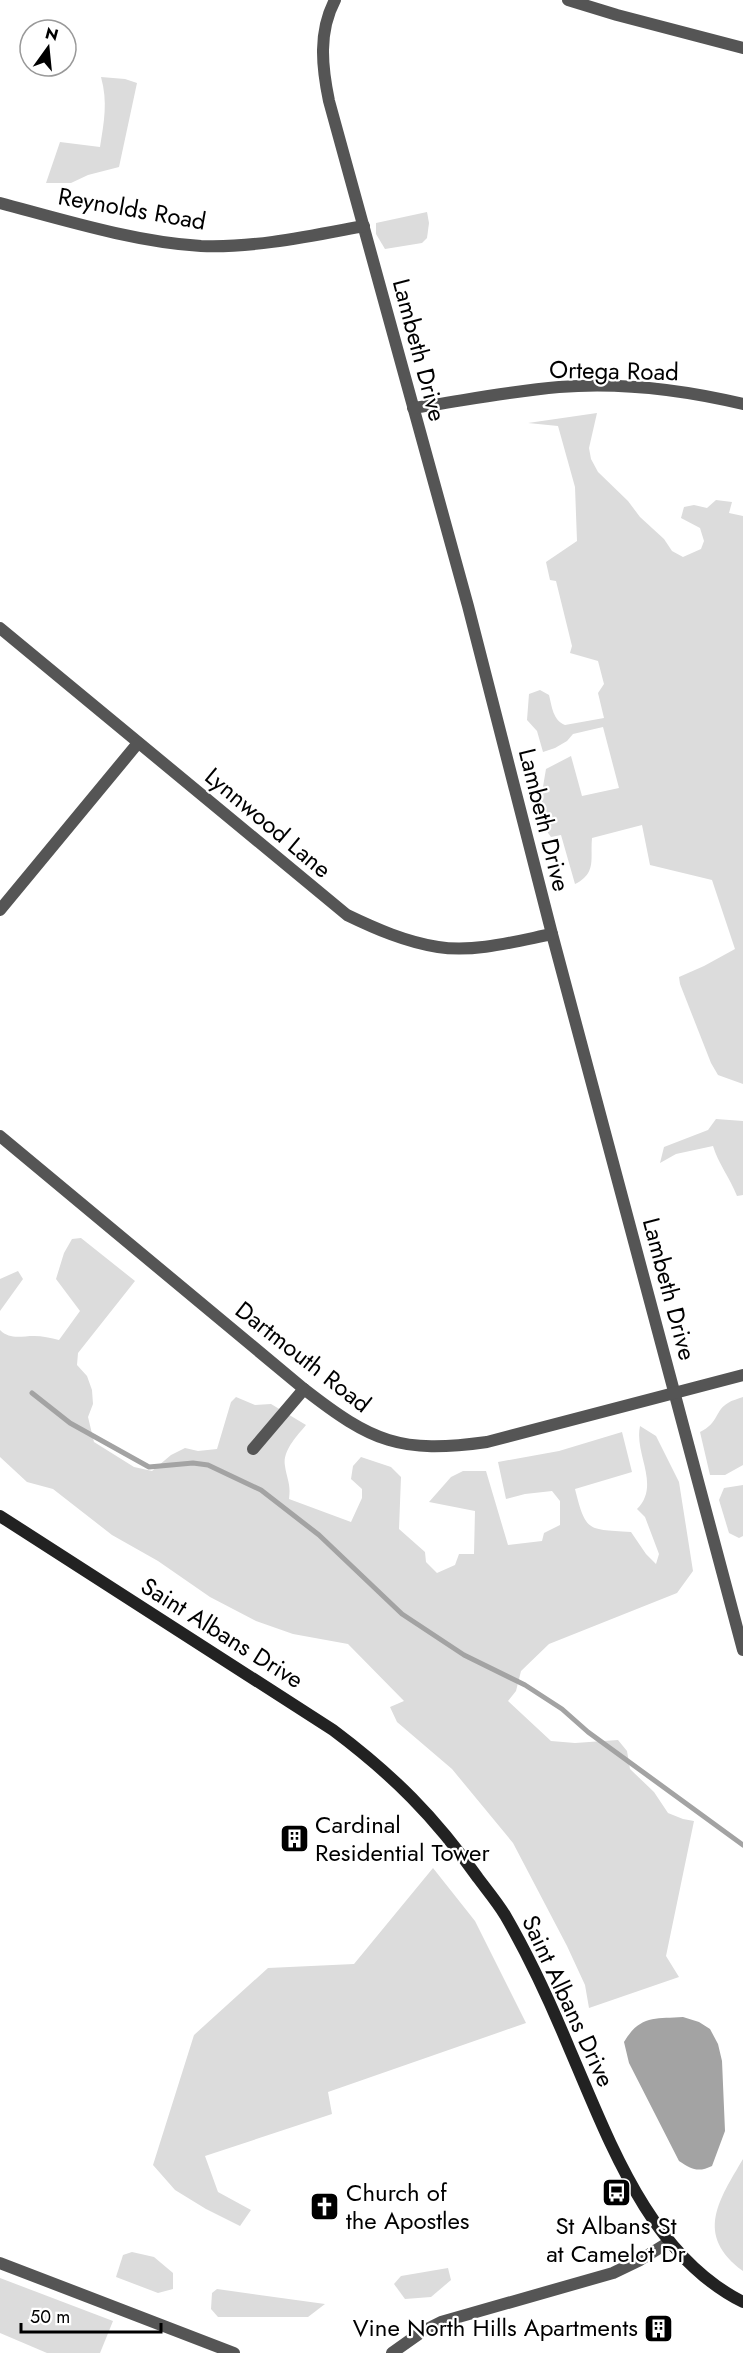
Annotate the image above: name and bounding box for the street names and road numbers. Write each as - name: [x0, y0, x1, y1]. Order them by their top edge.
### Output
- street label: Reynolds Road: [55, 178, 209, 239]
- street label: Lambeth Drive: [384, 275, 455, 425]
- street label: Ortega Road: [549, 352, 679, 389]
- street label: Lambeth Drive: [510, 745, 579, 895]
- street label: Lynnwood Lane: [197, 759, 339, 886]
- street label: Lambeth Drive: [634, 1214, 705, 1364]
- street label: Dartmouth Road: [228, 1292, 379, 1421]
- street label: Saint Albans Drive: [134, 1568, 310, 1697]
- street label: Saint Albans Drive: [513, 1909, 624, 2092]

